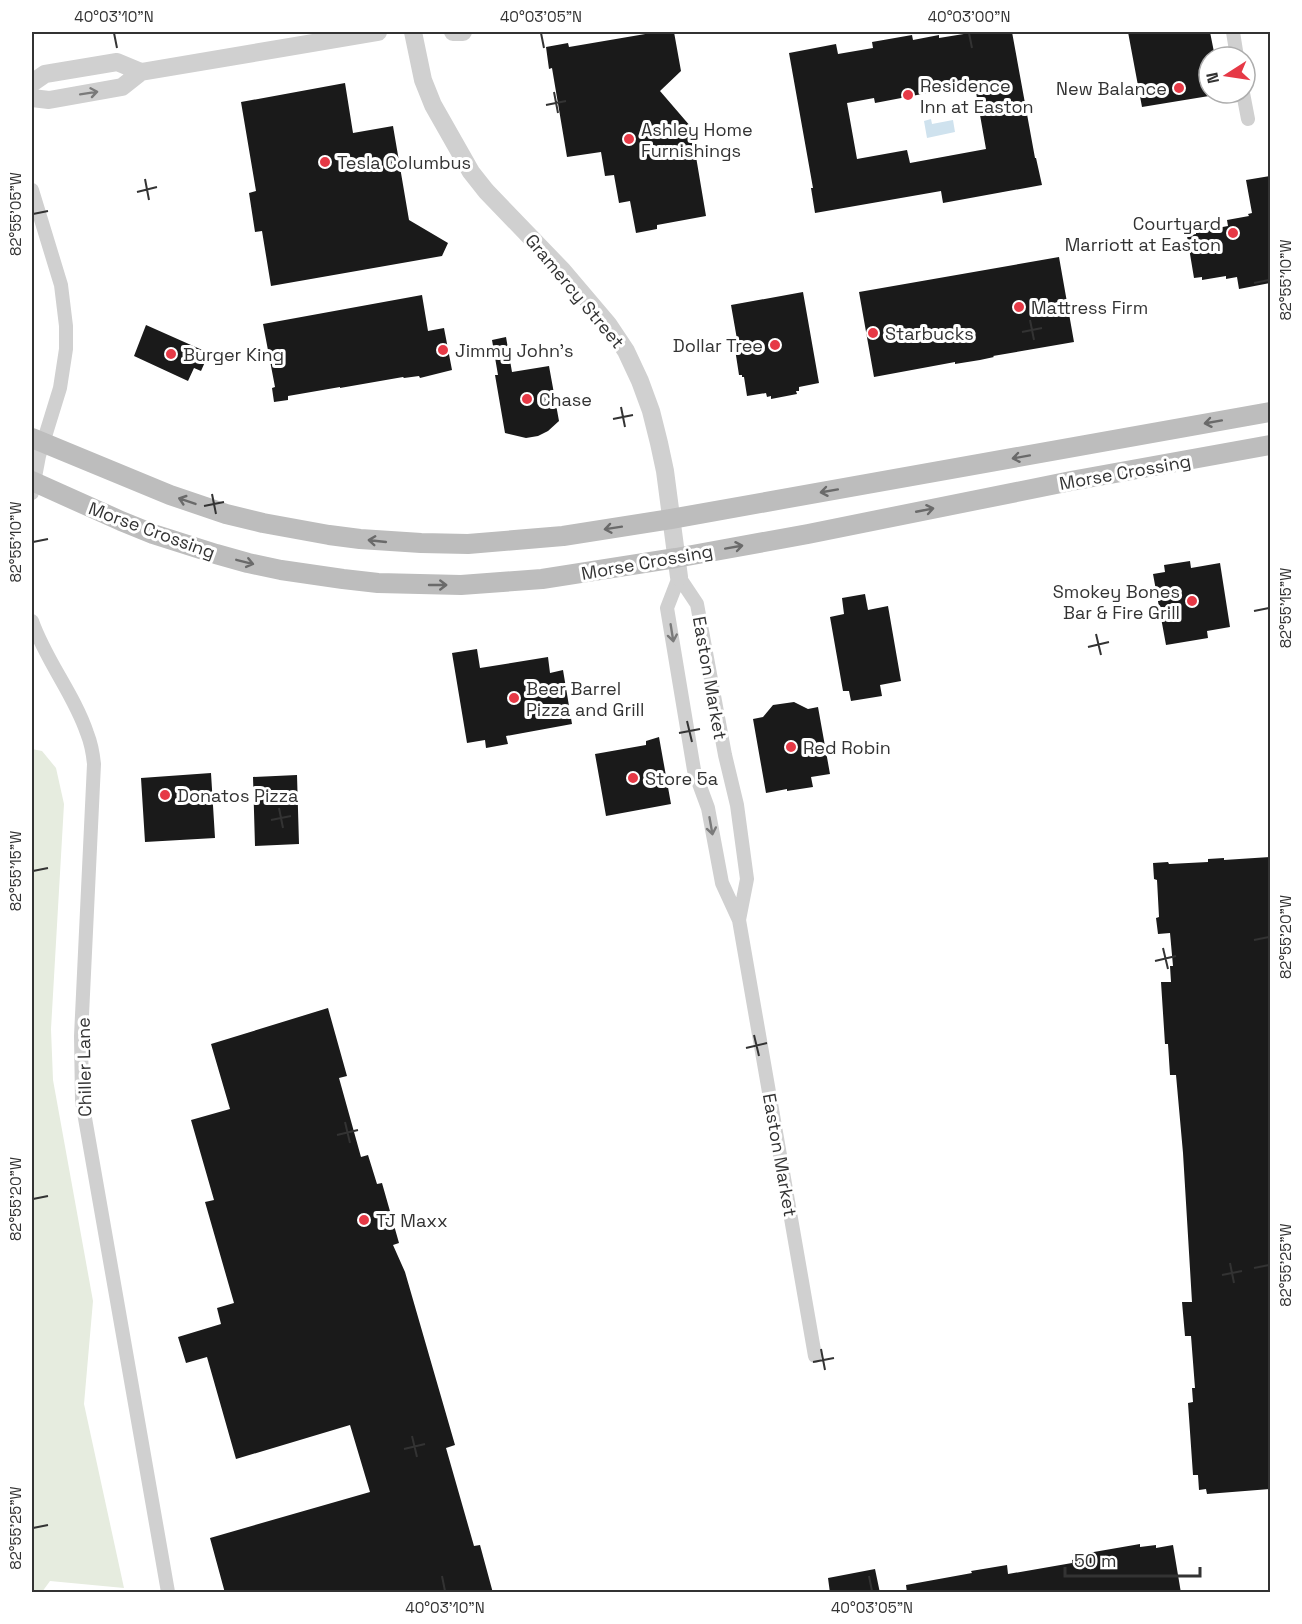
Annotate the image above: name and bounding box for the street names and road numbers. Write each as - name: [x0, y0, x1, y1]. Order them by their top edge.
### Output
- street label: Gramercy Street: [520, 229, 630, 353]
- street label: Morse Crossing: [1057, 449, 1193, 495]
- street label: Morse Crossing: [85, 496, 219, 564]
- street label: Morse Crossing: [579, 539, 715, 585]
- street label: Easton Market: [688, 614, 732, 742]
- street label: Chiller Lane: [72, 1017, 96, 1117]
- street label: Easton Market: [758, 1091, 802, 1219]

